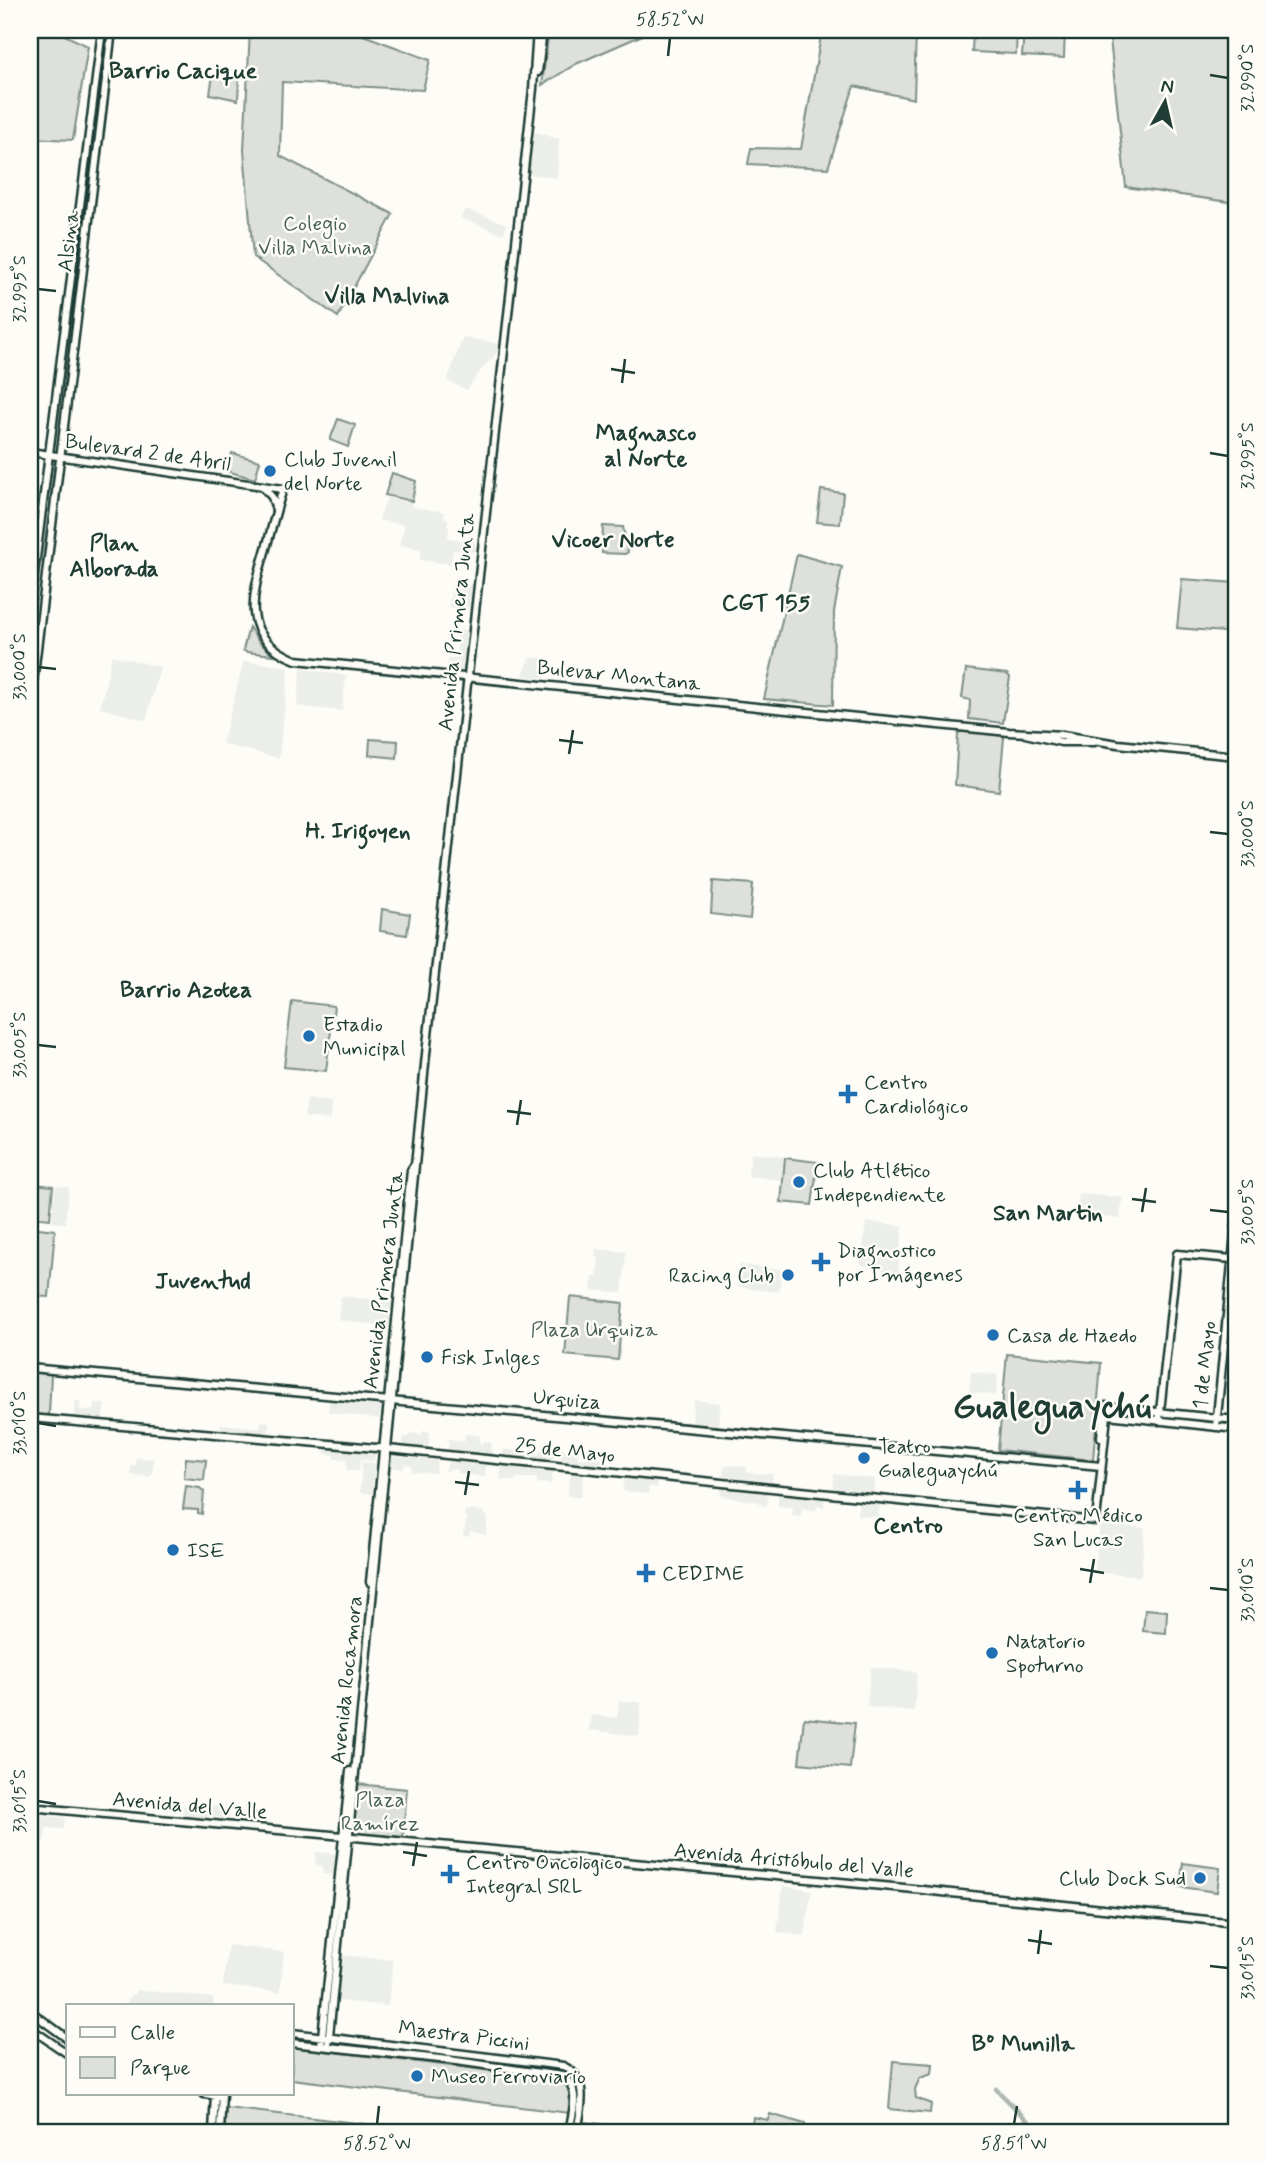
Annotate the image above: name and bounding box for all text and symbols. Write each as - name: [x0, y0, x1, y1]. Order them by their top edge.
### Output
- text: 58.52°W: [636, 8, 704, 32]
- text: 32.990°S: [1236, 44, 1260, 112]
- district label: Barrio Cacique: [109, 57, 258, 87]
- north arrow: [1130, 66, 1200, 136]
- text: N: [1159, 73, 1175, 100]
- street label: Alsina: [51, 208, 87, 273]
- park label: Colegio Villa Malvina: [258, 210, 372, 262]
- text: 32.995°S: [8, 255, 32, 323]
- district label: Villa Malvina: [324, 282, 450, 312]
- district label: Magnasco al Norte: [596, 419, 697, 475]
- text: 32.995°S: [1236, 422, 1260, 490]
- street label: Bulevard 2 de Abril: [63, 428, 232, 478]
- place label: Club Juvenil del Norte: [284, 446, 397, 498]
- marker: Club Juvenil del Norte: [262, 463, 278, 479]
- street label: Avenida Primera Junta: [432, 511, 482, 732]
- district label: Vicoer Norte: [551, 526, 675, 556]
- district label: Plan Alborada: [69, 529, 159, 585]
- district label: CGT 155: [722, 589, 810, 619]
- text: 33.000°S: [8, 633, 32, 701]
- street label: Bulevar Montana: [536, 653, 702, 699]
- text: 33.000°S: [1236, 800, 1260, 868]
- district label: H. Irigoyen: [305, 817, 411, 850]
- district label: Barrio Azotea: [120, 976, 252, 1006]
- place label: Estadio Municipal: [323, 1011, 406, 1063]
- text: 33.005°S: [8, 1012, 32, 1078]
- marker: Estadio Municipal: [301, 1028, 317, 1044]
- place label: Centro Cardiológico: [864, 1069, 968, 1121]
- marker: Centro Cardiológico: [838, 1084, 858, 1104]
- place label: Club Atlético Independiente: [813, 1157, 946, 1209]
- street label: Avenida Primera Junta: [357, 1169, 411, 1390]
- marker: Club Atlético Independiente: [791, 1174, 807, 1190]
- text: 33.005°S: [1236, 1179, 1260, 1245]
- district label: San Martin: [993, 1199, 1103, 1229]
- place label: Diagnostico por Imágenes: [837, 1237, 963, 1289]
- marker: Diagnostico por Imágenes: [811, 1252, 831, 1272]
- place label: Racing Club: [668, 1262, 774, 1290]
- district label: Juventud: [155, 1267, 251, 1297]
- marker: Racing Club: [780, 1267, 796, 1283]
- park label: Plaza Urquiza: [530, 1316, 658, 1344]
- street label: 1 de Mayo: [1186, 1320, 1224, 1410]
- place label: Casa de Haedo: [1007, 1322, 1137, 1350]
- marker: Casa de Haedo: [985, 1327, 1001, 1343]
- place label: Fisk Inlges: [441, 1344, 540, 1373]
- marker: Fisk Inlges: [419, 1349, 435, 1365]
- street label: Urquiza: [532, 1383, 602, 1417]
- district label: Gualeguaychú: [953, 1385, 1152, 1435]
- text: 33.010°S: [8, 1391, 32, 1455]
- street label: 25 de Mayo: [513, 1432, 616, 1470]
- place label: Teatro Gualeguaychú: [878, 1433, 997, 1486]
- marker: Teatro Gualeguaychú: [856, 1450, 872, 1466]
- marker: Centro Médico San Lucas: [1068, 1480, 1088, 1500]
- place label: Centro Médico San Lucas: [1013, 1502, 1143, 1554]
- district label: Centro: [873, 1512, 943, 1542]
- place label: ISE: [187, 1537, 225, 1565]
- marker: ISE: [165, 1542, 181, 1558]
- text: 33.010°S: [1236, 1558, 1260, 1622]
- place label: CEDIME: [662, 1560, 744, 1588]
- marker: CEDIME: [636, 1563, 656, 1583]
- street label: Avenida Rocamora: [324, 1594, 370, 1766]
- place label: Natatorio Spoturno: [1006, 1628, 1085, 1680]
- marker: Natatorio Spoturno: [984, 1645, 1000, 1661]
- text: 33.015°S: [8, 1769, 32, 1833]
- street label: Avenida del Valle: [111, 1785, 268, 1827]
- park label: Plaza Ramírez: [341, 1786, 419, 1838]
- street label: Avenida Aristóbulo del Valle: [673, 1837, 915, 1885]
- place label: Centro Oncologico Integral SRL: [466, 1849, 623, 1902]
- marker: Centro Oncologico Integral SRL: [440, 1864, 460, 1884]
- place label: Club Dock Sud: [1059, 1865, 1186, 1893]
- marker: Club Dock Sud: [1192, 1870, 1208, 1886]
- text: 33.015°S: [1236, 1936, 1260, 2000]
- legend: [66, 2004, 294, 2096]
- street label: Maestra Piccini: [397, 2014, 531, 2058]
- text: Calle: [130, 2019, 175, 2047]
- district label: Bº Munilla: [972, 2030, 1076, 2060]
- text: Parque: [130, 2054, 191, 2082]
- place label: Museo Ferroviario: [431, 2063, 586, 2091]
- marker: Museo Ferroviario: [409, 2068, 425, 2084]
- text: 58.52°W: [343, 2132, 411, 2156]
- text: 58.51°W: [981, 2132, 1047, 2156]

